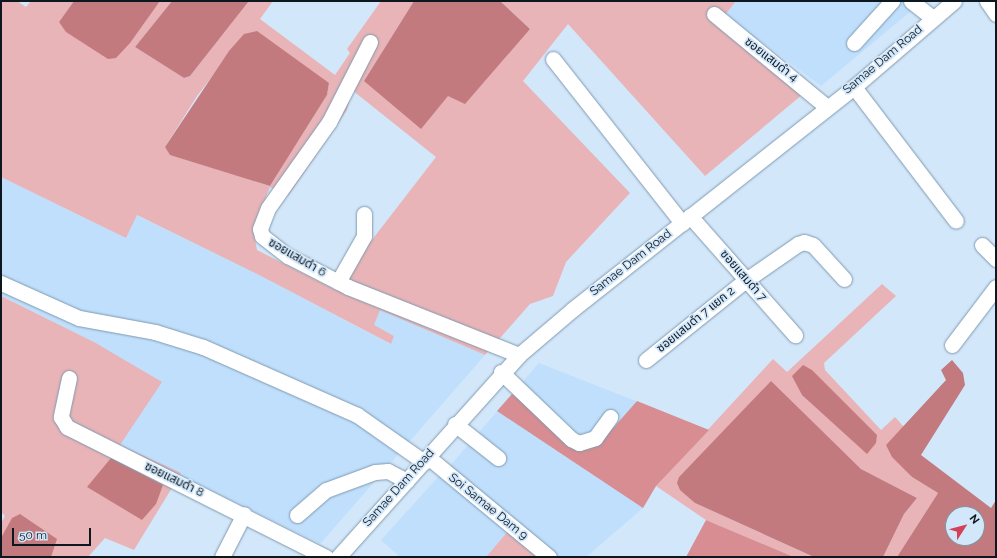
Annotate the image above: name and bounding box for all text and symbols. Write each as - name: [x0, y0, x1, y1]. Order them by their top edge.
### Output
- street label: Samae Dam Road: [840, 23, 926, 97]
- street label: ซอยแสมดำ 4: [742, 35, 800, 85]
- street label: Samae Dam Road: [587, 227, 675, 299]
- street label: ซอยแสมดำ 6: [266, 236, 328, 280]
- street label: ซอยแสมดำ 7: [717, 247, 769, 305]
- street label: ซอยแสมดำ 7 แยก 2: [654, 284, 738, 356]
- street label: Samae Dam Road: [360, 446, 438, 530]
- street label: ซอยแสมดำ 8: [142, 459, 206, 501]
- street label: Soi Samae Dam 9: [445, 471, 531, 543]
- north arrow: [945, 506, 985, 546]
- text: N: [967, 512, 982, 526]
- scale bar: [14, 520, 93, 546]
- text: 50 m: [19, 528, 47, 542]

